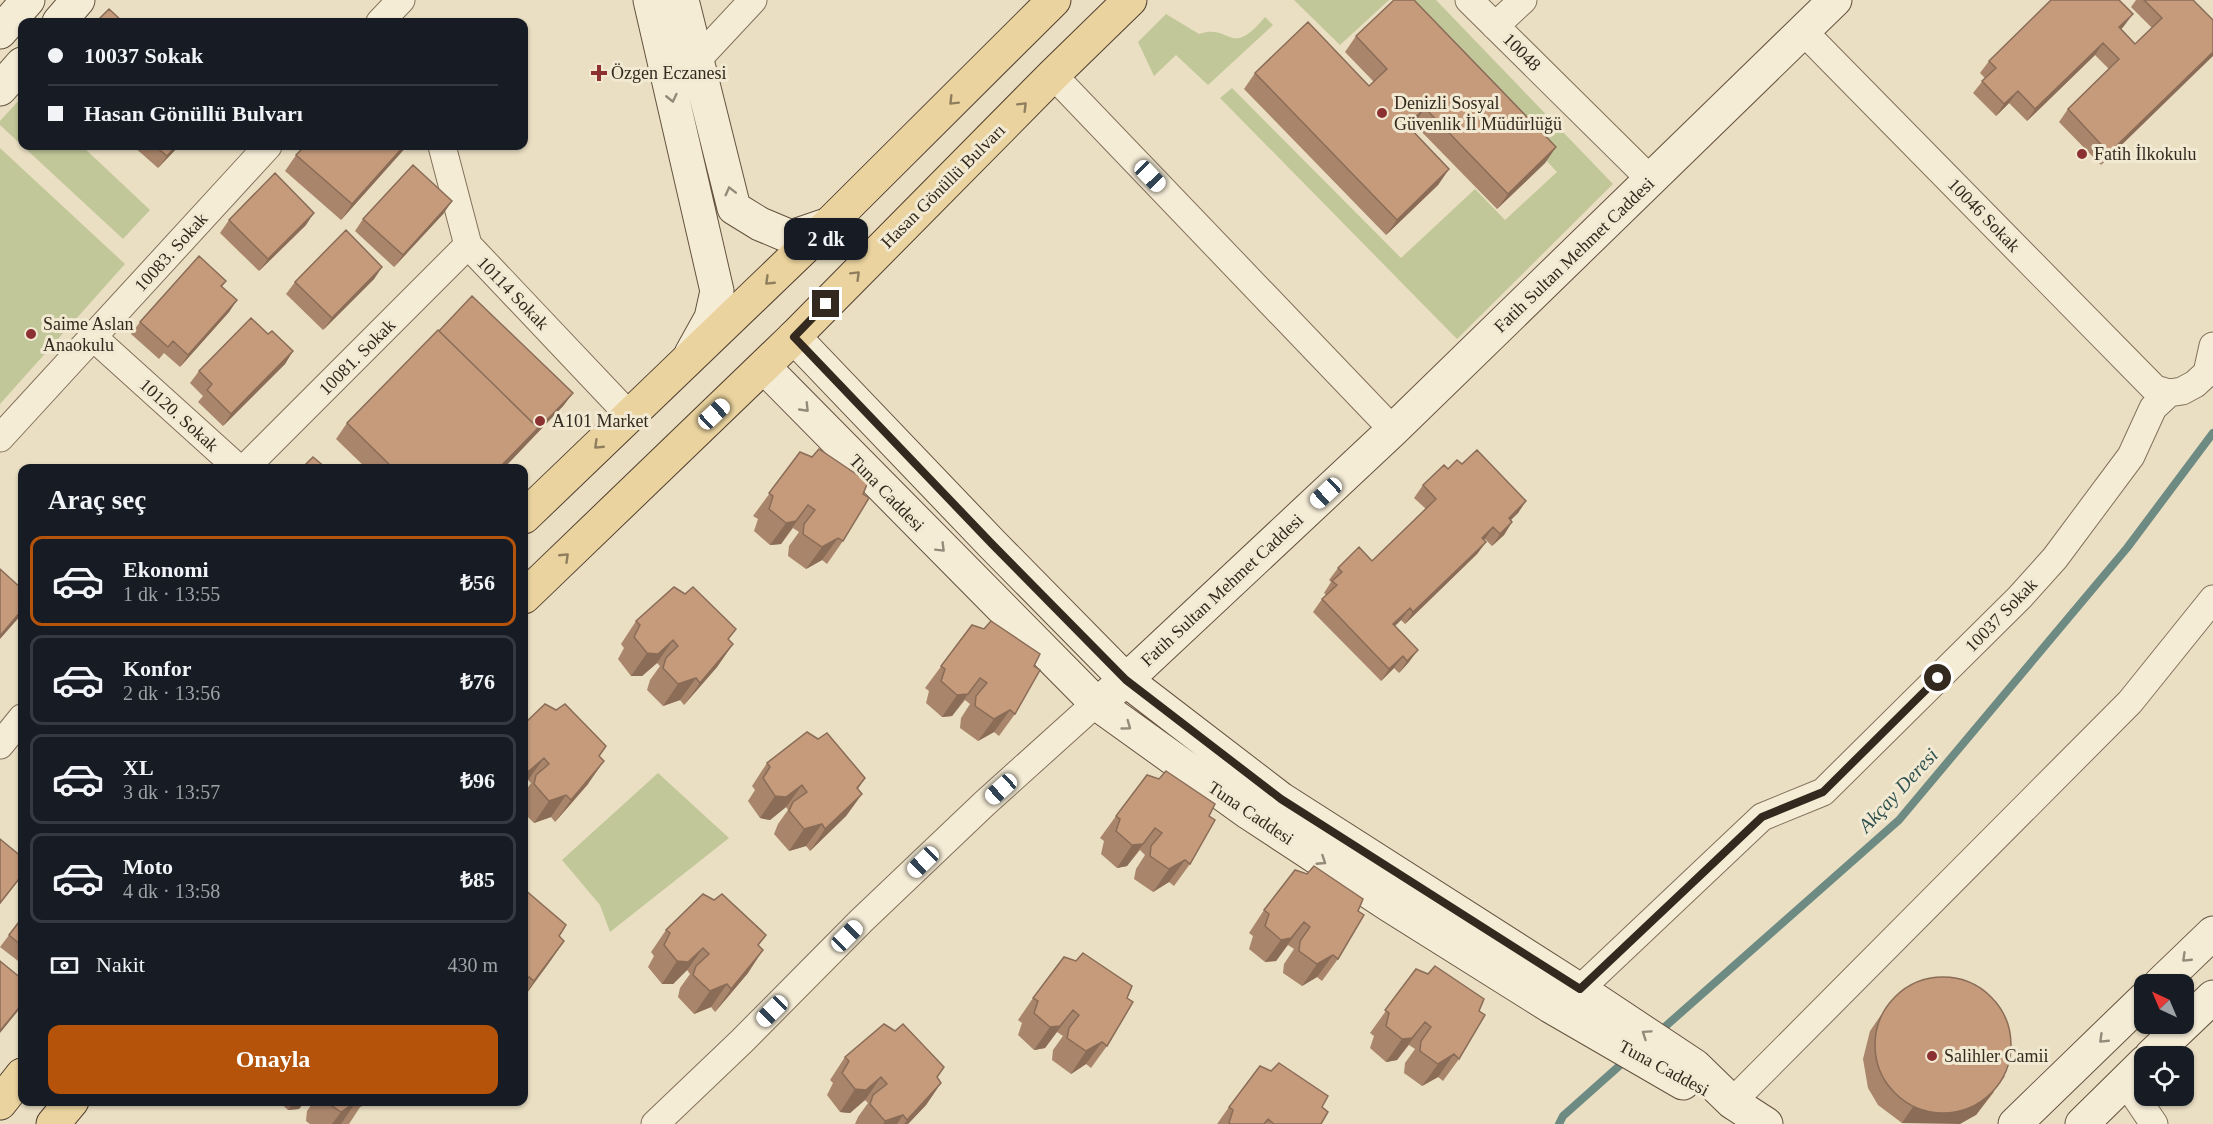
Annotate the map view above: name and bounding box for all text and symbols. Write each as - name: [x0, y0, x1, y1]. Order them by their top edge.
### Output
- street label: 10048: [1499, 29, 1545, 75]
- text: 10037 Sokak: [84, 43, 203, 68]
- place label: Özgen Eczanesi: [611, 63, 726, 83]
- marker: Özgen Eczanesi: [592, 66, 606, 80]
- one-way arrow: [665, 93, 678, 103]
- one-way arrow: [950, 93, 961, 104]
- place label: Denizli Sosyal Güvenlik İl Müdürlüğü: [1394, 93, 1562, 134]
- text: Hasan Gönüllü Bulvarı: [84, 101, 303, 126]
- one-way arrow: [1015, 102, 1026, 113]
- marker: Denizli Sosyal Güvenlik İl Müdürlüğü: [1375, 106, 1389, 120]
- street label: Hasan Gönüllü Bulvarı: [877, 120, 1009, 252]
- place label: Fatih İlkokulu: [2094, 144, 2197, 164]
- marker: Fatih İlkokulu: [2075, 147, 2089, 161]
- car: [1131, 157, 1169, 195]
- street label: Fatih Sultan Mehmet Caddesi: [1490, 173, 1658, 337]
- street label: 10046 Sokak: [1944, 174, 2024, 256]
- one-way arrow: [725, 187, 738, 197]
- street label: 10083. Sokak: [130, 209, 212, 295]
- callout: 2 dk: [784, 217, 868, 259]
- text: 2 dk: [807, 228, 845, 250]
- street label: 10114 Sokak: [473, 252, 553, 334]
- one-way arrow: [849, 271, 860, 281]
- one-way arrow: [766, 274, 776, 285]
- route end: [812, 290, 839, 317]
- place label: Saime Aslan Anaokulu: [43, 314, 134, 355]
- street label: 10081. Sokak: [315, 315, 399, 399]
- marker: Saime Aslan Anaokulu: [24, 327, 38, 341]
- street label: 10120. Sokak: [136, 374, 222, 456]
- car: [695, 395, 733, 433]
- one-way arrow: [797, 401, 808, 412]
- place label: A101 Market: [552, 411, 648, 431]
- marker: A101 Market: [533, 414, 547, 428]
- one-way arrow: [594, 438, 605, 449]
- street label: Tuna Caddesi: [845, 451, 929, 535]
- car: [1307, 474, 1345, 512]
- text: Araç seç: [48, 485, 146, 515]
- street label: Fatih Sultan Mehmet Caddesi: [1137, 510, 1307, 670]
- one-way arrow: [934, 540, 945, 551]
- one-way arrow: [558, 553, 569, 564]
- icon: car: [51, 554, 105, 608]
- text: Ekonomi: [123, 557, 209, 582]
- text: ₺56: [460, 570, 495, 595]
- street label: 10037 Sokak: [1961, 574, 2041, 656]
- text: 1 dk · 13:55: [123, 583, 220, 605]
- icon: car: [51, 653, 105, 707]
- text: Konfor: [123, 656, 191, 681]
- route start: [1924, 664, 1951, 691]
- text: ₺76: [460, 669, 495, 694]
- text: 2 dk · 13:56: [123, 682, 220, 704]
- one-way arrow: [1121, 718, 1132, 729]
- water label: Akçay Deresi: [1852, 744, 1943, 839]
- icon: car: [51, 752, 105, 806]
- text: XL: [123, 755, 154, 780]
- text: ₺96: [460, 768, 495, 793]
- car: [982, 770, 1020, 808]
- street label: Tuna Caddesi: [1204, 777, 1298, 849]
- text: 3 dk · 13:57: [123, 781, 220, 803]
- car: [904, 843, 942, 881]
- icon: car: [51, 851, 105, 905]
- text: Moto: [123, 854, 173, 879]
- one-way arrow: [1315, 854, 1326, 865]
- text: ₺85: [460, 867, 495, 892]
- text: 4 dk · 13:58: [123, 880, 220, 902]
- car: [828, 917, 866, 955]
- icon: cash: [48, 949, 81, 982]
- one-way arrow: [2183, 951, 2194, 962]
- text: Nakit: [96, 952, 145, 977]
- text: 430 m: [447, 954, 498, 976]
- north arrow: [2134, 974, 2194, 1034]
- map controls: [2134, 974, 2194, 1106]
- car: [753, 992, 791, 1030]
- button: Onayla: [48, 1025, 498, 1094]
- one-way arrow: [1642, 1030, 1653, 1041]
- one-way arrow: [2099, 1032, 2109, 1043]
- street label: Tuna Caddesi: [1616, 1036, 1712, 1100]
- place label: Salihler Camii: [1944, 1046, 2048, 1066]
- button: locate: [2134, 1046, 2194, 1106]
- marker: Salihler Camii: [1925, 1049, 1939, 1063]

